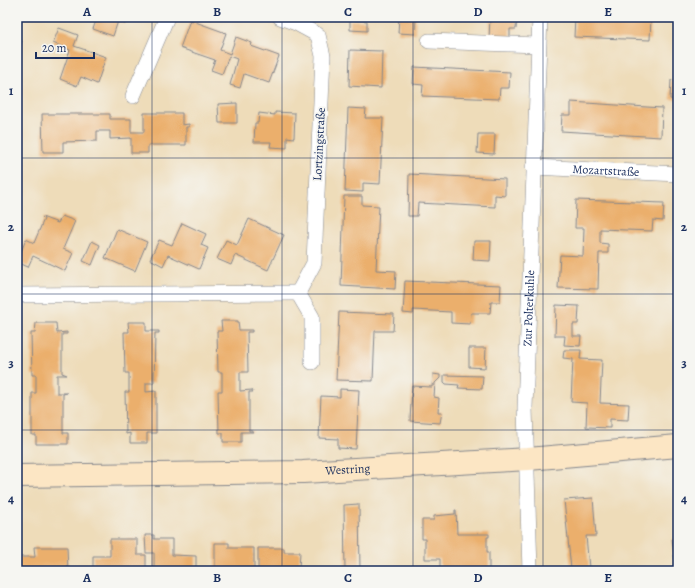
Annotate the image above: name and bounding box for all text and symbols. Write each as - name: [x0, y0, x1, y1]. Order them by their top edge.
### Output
- text: A: [82, 3, 92, 20]
- text: B: [213, 3, 221, 20]
- text: C: [344, 3, 352, 20]
- text: D: [473, 3, 483, 20]
- text: E: [604, 3, 612, 20]
- scale bar: [36, 34, 94, 60]
- text: 20 m: [42, 40, 66, 56]
- text: 1: [9, 82, 14, 99]
- text: 1: [682, 82, 687, 99]
- street label: Lortzingstraße: [309, 107, 329, 181]
- street label: Mozartstraße: [572, 161, 640, 180]
- text: 2: [8, 218, 15, 235]
- text: 2: [681, 218, 688, 235]
- street label: Zur Polterkuhle: [519, 270, 538, 347]
- text: 3: [8, 354, 14, 371]
- text: 3: [681, 354, 687, 371]
- street label: Westring: [324, 460, 371, 479]
- text: 4: [8, 490, 14, 507]
- text: 4: [681, 490, 687, 507]
- text: A: [82, 569, 92, 586]
- text: B: [213, 569, 221, 586]
- text: C: [344, 569, 352, 586]
- text: D: [473, 569, 483, 586]
- text: E: [604, 569, 612, 586]

